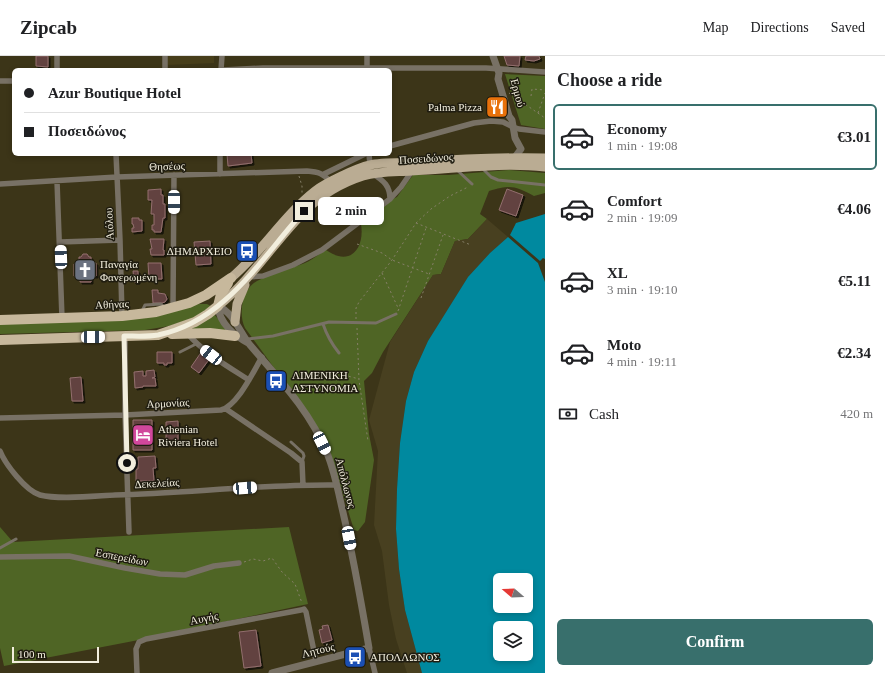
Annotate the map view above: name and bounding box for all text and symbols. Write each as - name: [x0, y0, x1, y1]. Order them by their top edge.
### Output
- text: Zipcab: [20, 17, 77, 38]
- text: Map: [703, 20, 728, 35]
- text: Directions: [750, 20, 809, 35]
- text: Saved: [831, 20, 865, 35]
- text: Choose a ride: [557, 70, 662, 90]
- street label: Ερμού: [508, 77, 528, 109]
- text: Azur Boutique Hotel: [48, 85, 181, 101]
- restaurant icon: Palma Pizza: [484, 94, 510, 120]
- place label: Palma Pizza: [428, 101, 482, 113]
- icon: car: [559, 119, 595, 155]
- text: Economy: [607, 121, 667, 137]
- text: Ποσειδώνος: [48, 123, 126, 139]
- text: €3.01: [837, 129, 871, 145]
- text: 1 min · 19:08: [607, 138, 677, 153]
- street label: Ποσειδώνος: [399, 150, 454, 166]
- street label: Θησέως: [149, 159, 186, 173]
- car: [168, 190, 180, 214]
- icon: car: [559, 191, 595, 227]
- text: Comfort: [607, 193, 662, 209]
- callout: 2 min: [318, 197, 384, 225]
- text: €4.06: [837, 201, 871, 217]
- route end: [295, 202, 313, 220]
- text: 2 min: [335, 203, 367, 218]
- street label: Αιόλου: [102, 207, 116, 241]
- text: 2 min · 19:09: [607, 210, 677, 225]
- bus stop icon: ΔΗΜΑΡΧΕΙΟ: [234, 238, 260, 264]
- car: [55, 245, 67, 269]
- place label: ΔΗΜΑΡΧΕΙΟ: [167, 245, 232, 257]
- church icon: Παναγία Φανερωμένη: [72, 257, 98, 283]
- place label: Παναγία Φανερωμένη: [100, 258, 158, 283]
- icon: car: [559, 263, 595, 299]
- text: XL: [607, 265, 628, 281]
- text: €5.11: [838, 273, 871, 289]
- text: 3 min · 19:10: [607, 282, 677, 297]
- street label: Αθήνας: [95, 297, 130, 311]
- car: [81, 331, 105, 343]
- icon: car: [559, 335, 595, 371]
- text: Moto: [607, 337, 641, 353]
- car: [198, 343, 224, 367]
- text: €2.34: [837, 345, 871, 361]
- text: 4 min · 19:11: [607, 354, 677, 369]
- bus stop icon: ΛΙΜΕΝΙΚΗ ΑΣΤΥΝΟΜΙΑ: [263, 368, 289, 394]
- place label: ΛΙΜΕΝΙΚΗ ΑΣΤΥΝΟΜΙΑ: [292, 369, 358, 394]
- street label: Αρμονίας: [146, 396, 190, 410]
- icon: cash: [557, 403, 579, 425]
- text: Cash: [589, 406, 619, 422]
- text: 420 m: [840, 406, 873, 421]
- hotel icon: Athenian Riviera Hotel: [130, 422, 156, 448]
- place label: Athenian Riviera Hotel: [158, 423, 218, 448]
- car: [311, 430, 333, 456]
- route start: [118, 454, 136, 472]
- street label: Απόλλωνος: [334, 456, 359, 510]
- street label: Δεκελείας: [134, 476, 180, 490]
- car: [233, 481, 257, 495]
- car: [341, 525, 357, 551]
- street label: Εσπερείδων: [95, 546, 149, 568]
- north arrow: [493, 573, 533, 613]
- map controls: [493, 573, 533, 661]
- street label: Αυγής: [189, 609, 220, 627]
- button: Confirm: [557, 619, 873, 665]
- button: layers: [493, 621, 533, 661]
- street label: Λητούς: [300, 640, 336, 660]
- bus stop icon: ΑΠΟΛΛΩΝΟΣ: [342, 644, 368, 670]
- scale bar: [12, 645, 99, 664]
- text: 100 m: [18, 648, 46, 660]
- place label: ΑΠΟΛΛΩΝΟΣ: [370, 651, 440, 663]

